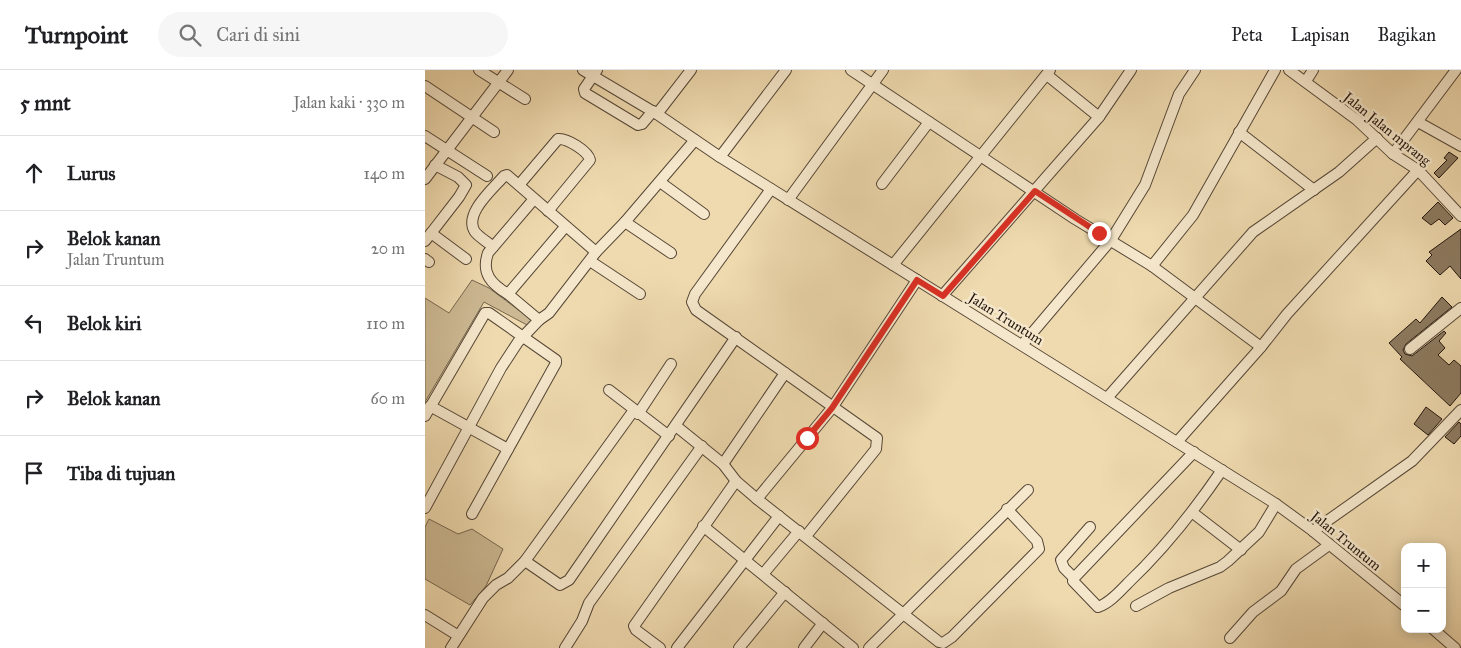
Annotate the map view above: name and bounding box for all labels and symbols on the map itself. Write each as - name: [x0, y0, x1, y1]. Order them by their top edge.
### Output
- street label: Jalan Jalan mprang: [1338, 87, 1434, 170]
- route end: [1088, 222, 1111, 245]
- street label: Jalan Truntum: [963, 288, 1047, 350]
- route start: [796, 427, 819, 450]
- street label: Jalan Truntum: [1305, 506, 1385, 575]

